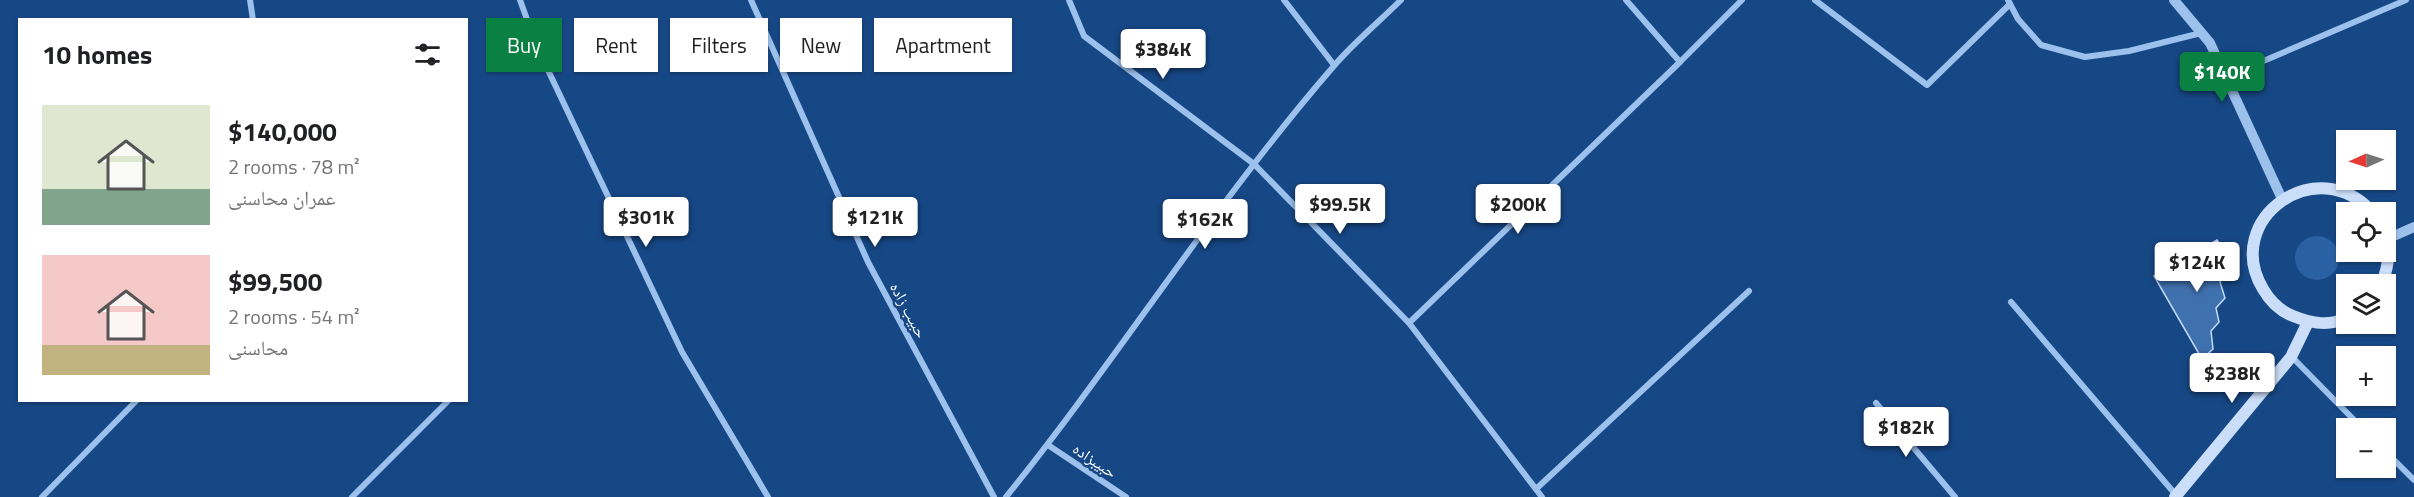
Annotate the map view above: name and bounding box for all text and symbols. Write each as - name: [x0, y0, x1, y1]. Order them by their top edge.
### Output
- chip: Buy: [486, 18, 562, 72]
- chip: Rent: [574, 18, 658, 72]
- chip: Filters: [670, 18, 768, 72]
- chip: New: [780, 18, 862, 72]
- chip: Apartment: [874, 18, 1012, 72]
- pin: $384K: [1121, 29, 1205, 80]
- text: $384K: [1135, 33, 1191, 64]
- text: 10 homes: [42, 35, 152, 74]
- icon: filters: [411, 38, 444, 71]
- pin: $140K: [2180, 52, 2264, 103]
- text: $140K: [2194, 56, 2250, 87]
- text: $140,000: [228, 112, 337, 151]
- icon: home: [90, 129, 162, 201]
- north arrow: [2336, 130, 2396, 190]
- map controls: [2336, 130, 2396, 478]
- text: 2 rooms · 78 m²: [228, 151, 360, 182]
- text: عمران محاسنی: [228, 182, 336, 213]
- pin: $99.5K: [1291, 184, 1389, 235]
- pin: $200K: [1476, 184, 1560, 235]
- text: $99.5K: [1309, 188, 1371, 219]
- text: $200K: [1490, 188, 1546, 219]
- pin: $301K: [604, 197, 688, 248]
- pin: $121K: [833, 197, 917, 248]
- pin: $162K: [1163, 199, 1247, 250]
- text: $301K: [618, 201, 674, 232]
- text: $121K: [847, 201, 903, 232]
- button: locate: [2336, 202, 2396, 262]
- text: $162K: [1177, 203, 1233, 234]
- pin: $124K: [2155, 242, 2239, 293]
- text: $124K: [2169, 246, 2225, 277]
- text: $99,500: [228, 262, 322, 301]
- button: layers: [2336, 274, 2396, 334]
- street label: حبیب زاده: [884, 278, 934, 342]
- icon: home: [90, 279, 162, 351]
- text: 2 rooms · 54 m²: [228, 301, 360, 332]
- text: محاسنی: [228, 332, 288, 363]
- button: +: [2336, 346, 2396, 406]
- pin: $238K: [2190, 353, 2274, 404]
- text: $238K: [2204, 357, 2260, 388]
- pin: $182K: [1864, 407, 1948, 458]
- text: $182K: [1878, 411, 1934, 442]
- button: −: [2336, 418, 2396, 478]
- street label: حبیبزاده: [1068, 436, 1122, 484]

